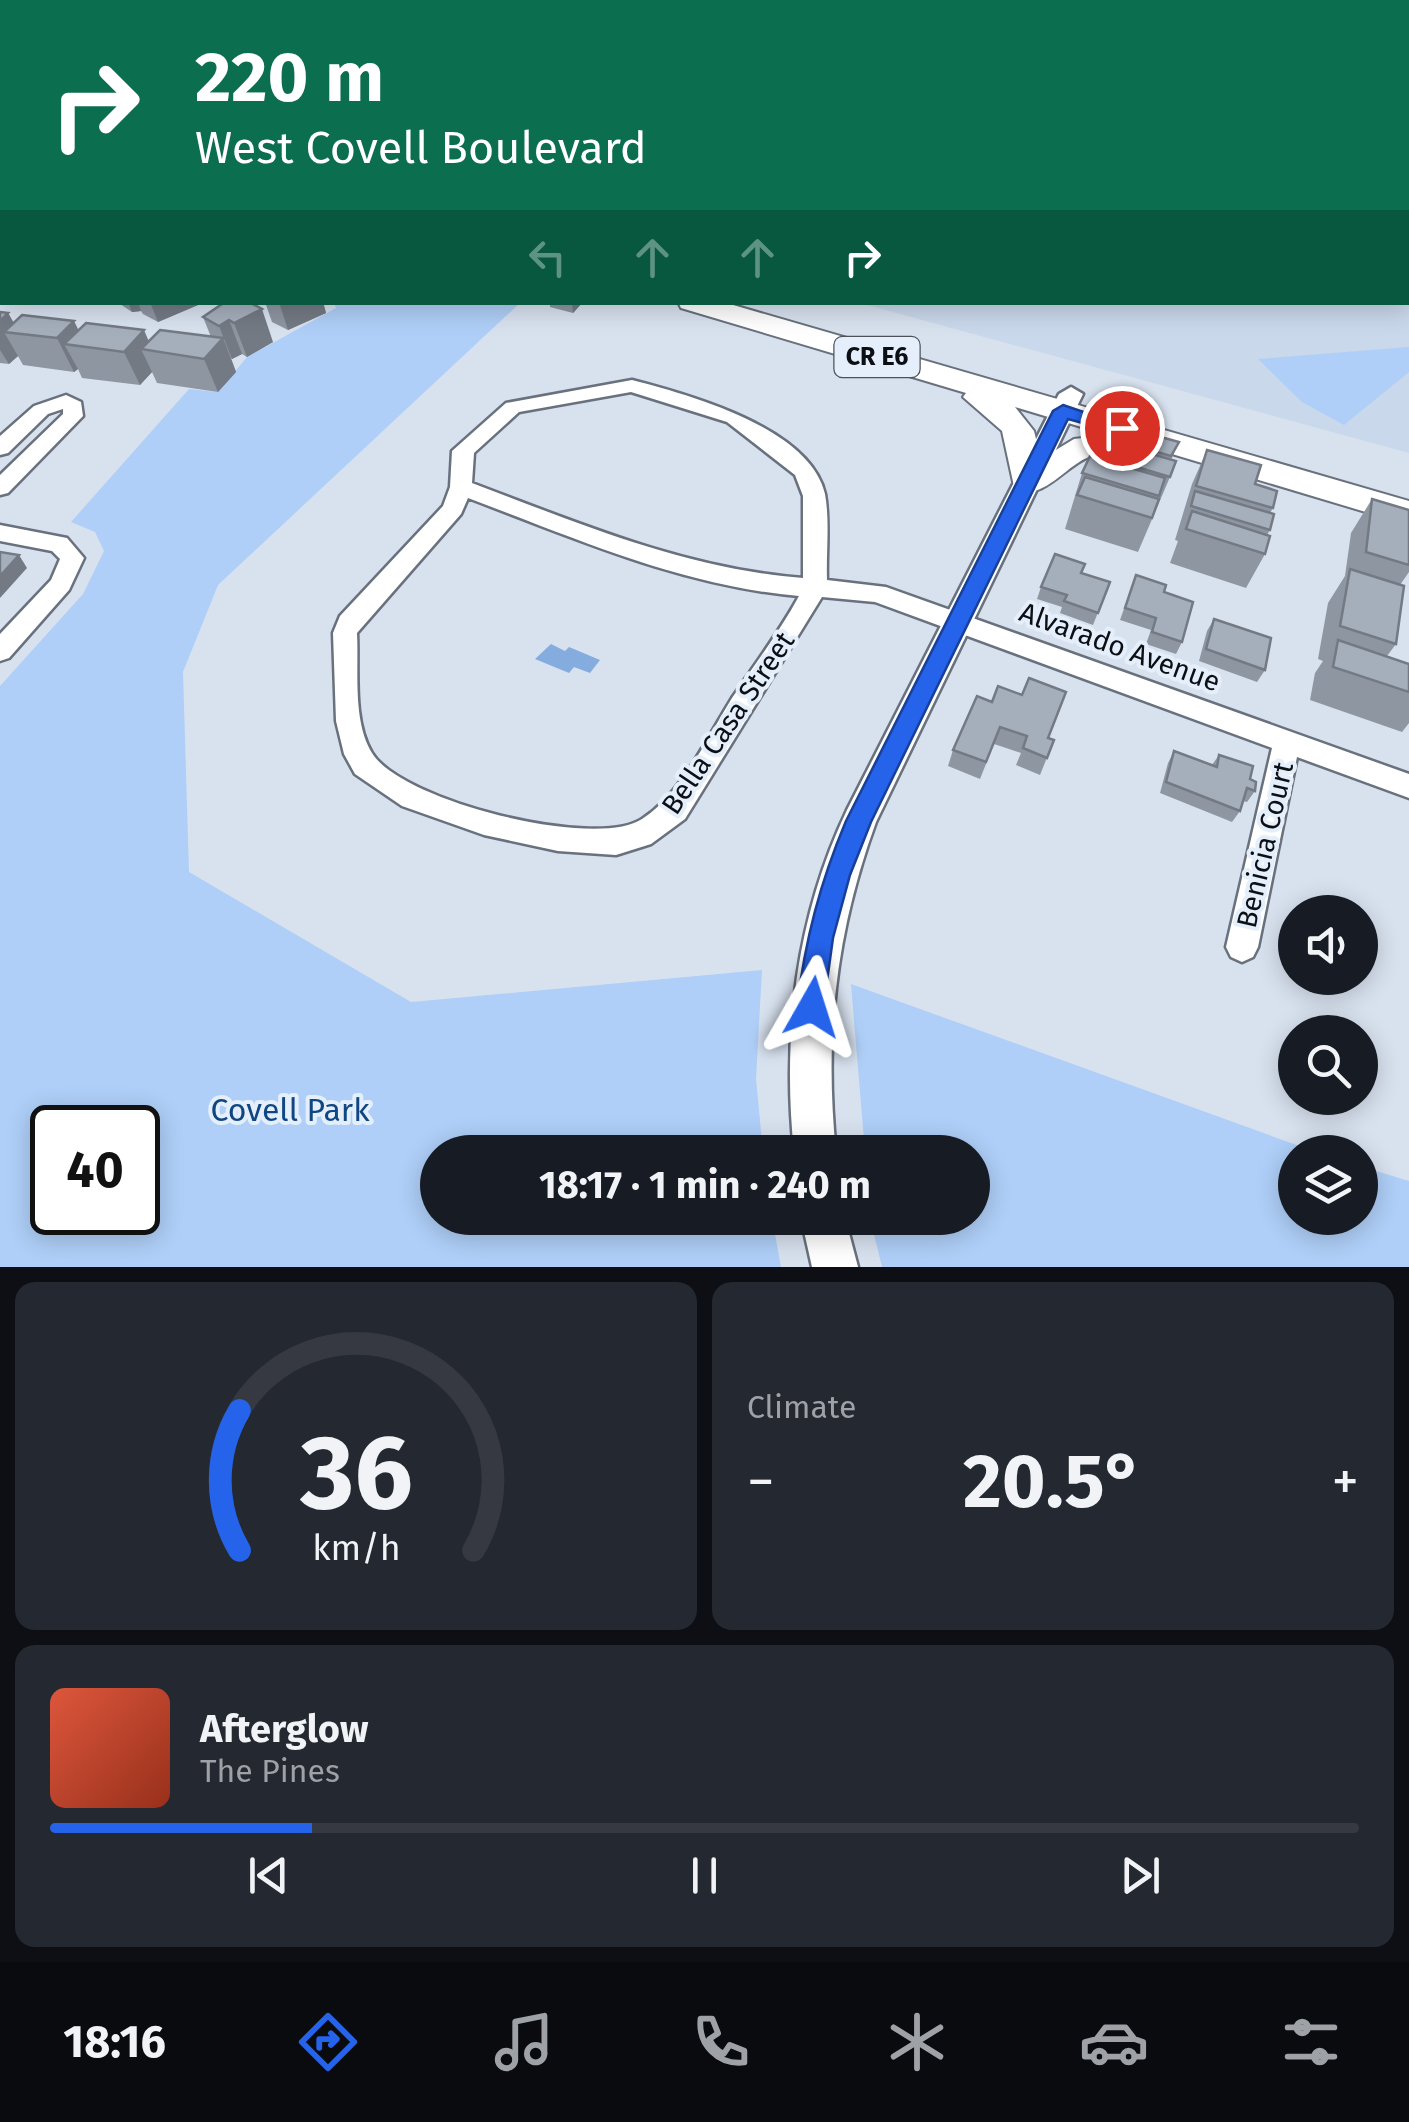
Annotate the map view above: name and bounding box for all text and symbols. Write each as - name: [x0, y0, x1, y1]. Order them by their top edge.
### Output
- text: 220 m: [195, 36, 384, 120]
- icon: right: [30, 40, 160, 170]
- text: West Covell Boulevard: [195, 121, 647, 175]
- icon: left: [520, 230, 575, 285]
- icon: ahead: [625, 230, 680, 285]
- icon: ahead: [730, 230, 785, 285]
- icon: right: [835, 230, 890, 285]
- road number: CR E6: [834, 337, 920, 377]
- pin: [1080, 386, 1165, 471]
- icon: arrive: [1095, 401, 1150, 456]
- street label: Alvarado Avenue: [1015, 595, 1225, 699]
- street label: Bella Casa Street: [655, 625, 802, 821]
- street label: Benicia Court: [1230, 758, 1300, 931]
- map controls: [1278, 895, 1378, 1235]
- button: sound: [1278, 895, 1378, 995]
- position arrow: [760, 955, 864, 1059]
- button: search: [1278, 1015, 1378, 1115]
- park label: Covell Park: [210, 1091, 370, 1129]
- speed limit sign: 40: [30, 1105, 160, 1235]
- button: layers: [1278, 1135, 1378, 1235]
- text: 18:17 · 1 min · 240 m: [539, 1162, 871, 1208]
- text: Climate: [747, 1388, 856, 1426]
- text: 36: [299, 1411, 412, 1536]
- text: 20.5°: [963, 1437, 1143, 1527]
- text: −: [747, 1449, 775, 1515]
- text: +: [1332, 1449, 1359, 1515]
- text: km/h: [312, 1527, 400, 1569]
- text: Afterglow: [200, 1706, 368, 1752]
- text: The Pines: [200, 1752, 340, 1790]
- icon: previous: [241, 1848, 296, 1903]
- icon: pause: [677, 1848, 732, 1903]
- icon: next: [1113, 1848, 1168, 1903]
- icon: directions: [293, 2007, 363, 2077]
- icon: music: [489, 2007, 559, 2077]
- icon: phone: [686, 2007, 756, 2077]
- icon: climate: [882, 2007, 952, 2077]
- icon: car: [1079, 2007, 1149, 2077]
- icon: filters: [1276, 2007, 1346, 2077]
- text: 18:16: [63, 2015, 166, 2069]

